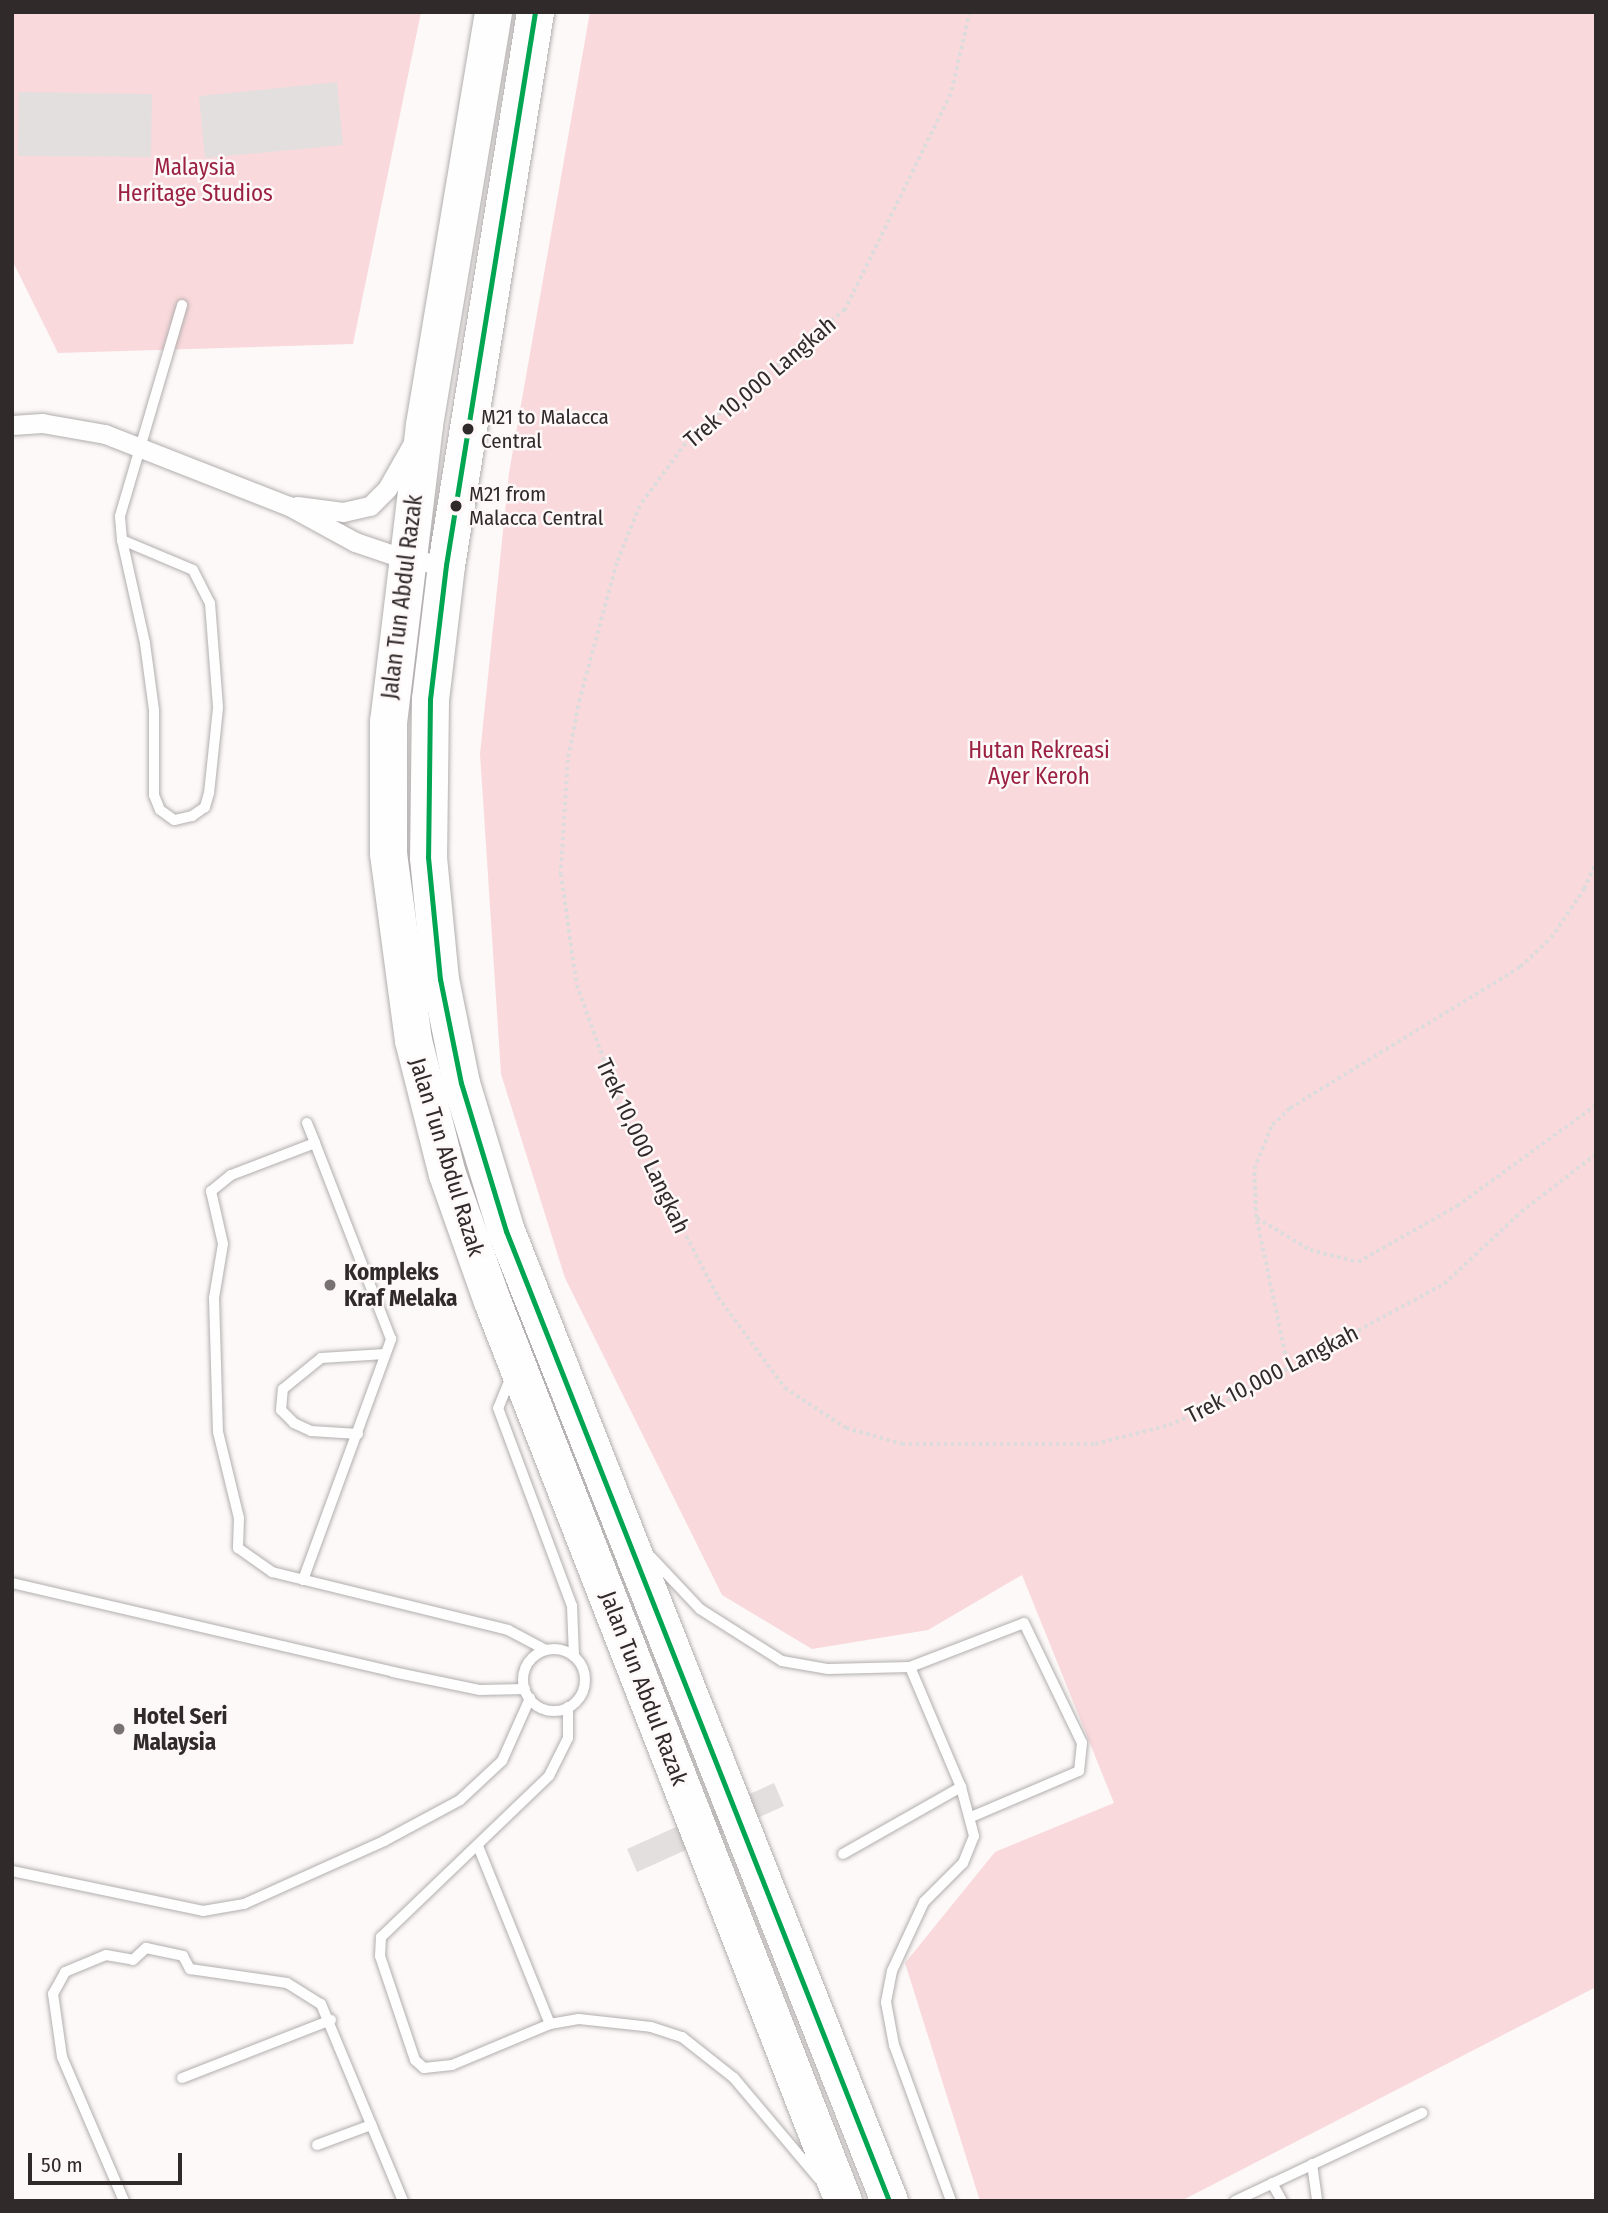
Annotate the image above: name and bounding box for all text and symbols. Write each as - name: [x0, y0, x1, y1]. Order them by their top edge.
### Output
- park label: Malaysia Heritage Studios: [117, 153, 273, 207]
- street label: Trek 10,000 Langkah: [678, 310, 842, 454]
- place label: M21 to Malacca Central: [481, 404, 609, 454]
- marker: M21 to Malacca Central: [461, 422, 475, 436]
- place label: M21 from Malacca Central: [469, 481, 603, 531]
- street label: Jalan Tun Abdul Razak: [376, 493, 428, 701]
- marker: M21 from Malacca Central: [449, 499, 463, 513]
- park label: Hutan Rekreasi Ayer Keroh: [968, 736, 1110, 790]
- street label: Trek 10,000 Langkah: [590, 1054, 696, 1238]
- street label: Jalan Tun Abdul Razak: [404, 1055, 490, 1259]
- place label: Kompleks Kraf Melaka: [344, 1258, 458, 1312]
- marker: Kompleks Kraf Melaka: [322, 1277, 338, 1293]
- street label: Trek 10,000 Langkah: [1181, 1319, 1363, 1429]
- street label: Jalan Tun Abdul Razak: [594, 1587, 694, 1789]
- place label: Hotel Seri Malaysia: [133, 1702, 228, 1756]
- marker: Hotel Seri Malaysia: [111, 1721, 127, 1737]
- scale bar: [32, 2140, 186, 2184]
- text: 50 m: [41, 2152, 83, 2178]

